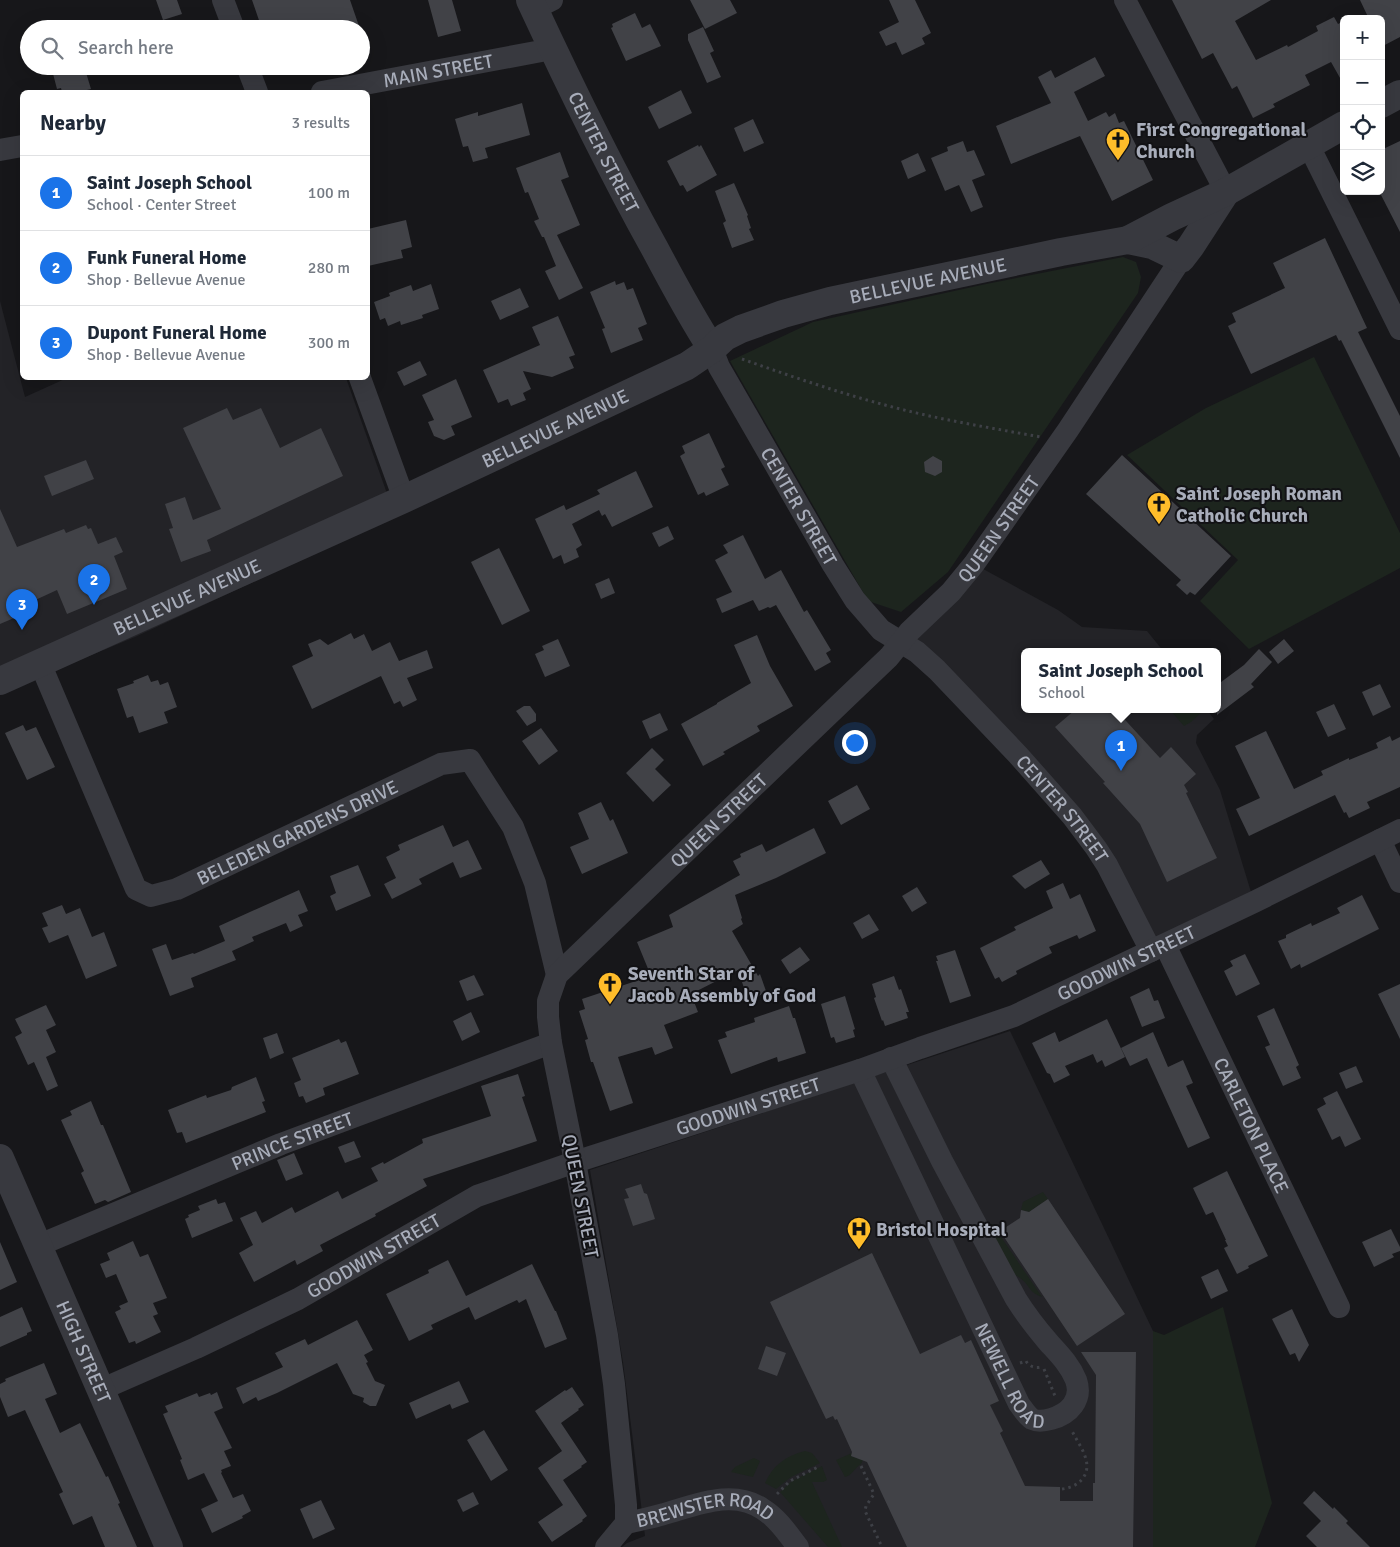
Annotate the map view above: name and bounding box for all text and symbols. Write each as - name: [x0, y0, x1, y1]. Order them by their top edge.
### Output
- map controls: [1340, 15, 1385, 195]
- button: +: [1340, 15, 1385, 60]
- search box: [20, 20, 370, 75]
- icon: search: [38, 34, 66, 62]
- text: Search here: [78, 36, 174, 60]
- street label: MAIN STREET: [381, 49, 496, 93]
- button: −: [1340, 60, 1385, 105]
- street label: CENTER STREET: [562, 88, 644, 218]
- button: locate: [1340, 105, 1385, 150]
- text: Nearby: [40, 110, 106, 136]
- text: 3 results: [291, 113, 350, 133]
- place label: First Congregational Church: [1136, 118, 1306, 164]
- church icon: First Congregational Church: [1105, 127, 1131, 161]
- button: layers: [1340, 150, 1385, 195]
- text: Saint Joseph School: [87, 171, 252, 195]
- text: 1: [52, 183, 60, 203]
- text: 100 m: [308, 183, 350, 203]
- text: School · Center Street: [87, 195, 236, 215]
- text: Funk Funeral Home: [87, 246, 246, 270]
- street label: BELLEVUE AVENUE: [847, 253, 1009, 310]
- text: 2: [52, 258, 60, 278]
- text: 280 m: [308, 258, 350, 278]
- text: Shop · Bellevue Avenue: [87, 270, 245, 290]
- text: Dupont Funeral Home: [87, 321, 267, 345]
- text: 3: [52, 333, 60, 353]
- text: 300 m: [308, 333, 350, 353]
- text: Shop · Bellevue Avenue: [87, 345, 245, 365]
- street label: BELLEVUE AVENUE: [478, 384, 633, 474]
- street label: CENTER STREET: [755, 443, 842, 571]
- street label: QUEEN STREET: [953, 471, 1046, 588]
- place label: Saint Joseph Roman Catholic Church: [1176, 482, 1342, 528]
- church icon: Saint Joseph Roman Catholic Church: [1146, 491, 1172, 525]
- street label: BELLEVUE AVENUE: [110, 554, 265, 641]
- pin: 2: [78, 564, 110, 605]
- pin: 3: [6, 589, 38, 630]
- popup: [1021, 648, 1221, 713]
- text: Saint Joseph School: [1039, 659, 1203, 683]
- text: School: [1039, 683, 1085, 703]
- your location: [842, 730, 868, 756]
- pin: 1: [1105, 730, 1137, 771]
- street label: CENTER STREET: [1010, 750, 1113, 868]
- street label: QUEEN STREET: [666, 768, 773, 873]
- street label: BELEDEN GARDENS DRIVE: [193, 775, 402, 891]
- street label: GOODWIN STREET: [1054, 920, 1200, 1007]
- place label: Seventh Star of Jacob Assembly of God: [628, 962, 816, 1008]
- church icon: Seventh Star of Jacob Assembly of God: [597, 971, 623, 1005]
- street label: CARLETON PLACE: [1208, 1054, 1294, 1197]
- street label: GOODWIN STREET: [673, 1072, 824, 1142]
- street label: PRINCE STREET: [228, 1107, 357, 1176]
- street label: QUEEN STREET: [556, 1132, 604, 1261]
- street label: GOODWIN STREET: [303, 1208, 446, 1304]
- hospital icon: Bristol Hospital: [846, 1216, 872, 1250]
- place label: Bristol Hospital: [876, 1218, 1007, 1242]
- street label: HIGH STREET: [50, 1297, 116, 1407]
- street label: NEWELL ROAD: [969, 1319, 1046, 1434]
- street label: BREWSTER ROAD: [634, 1488, 779, 1533]

